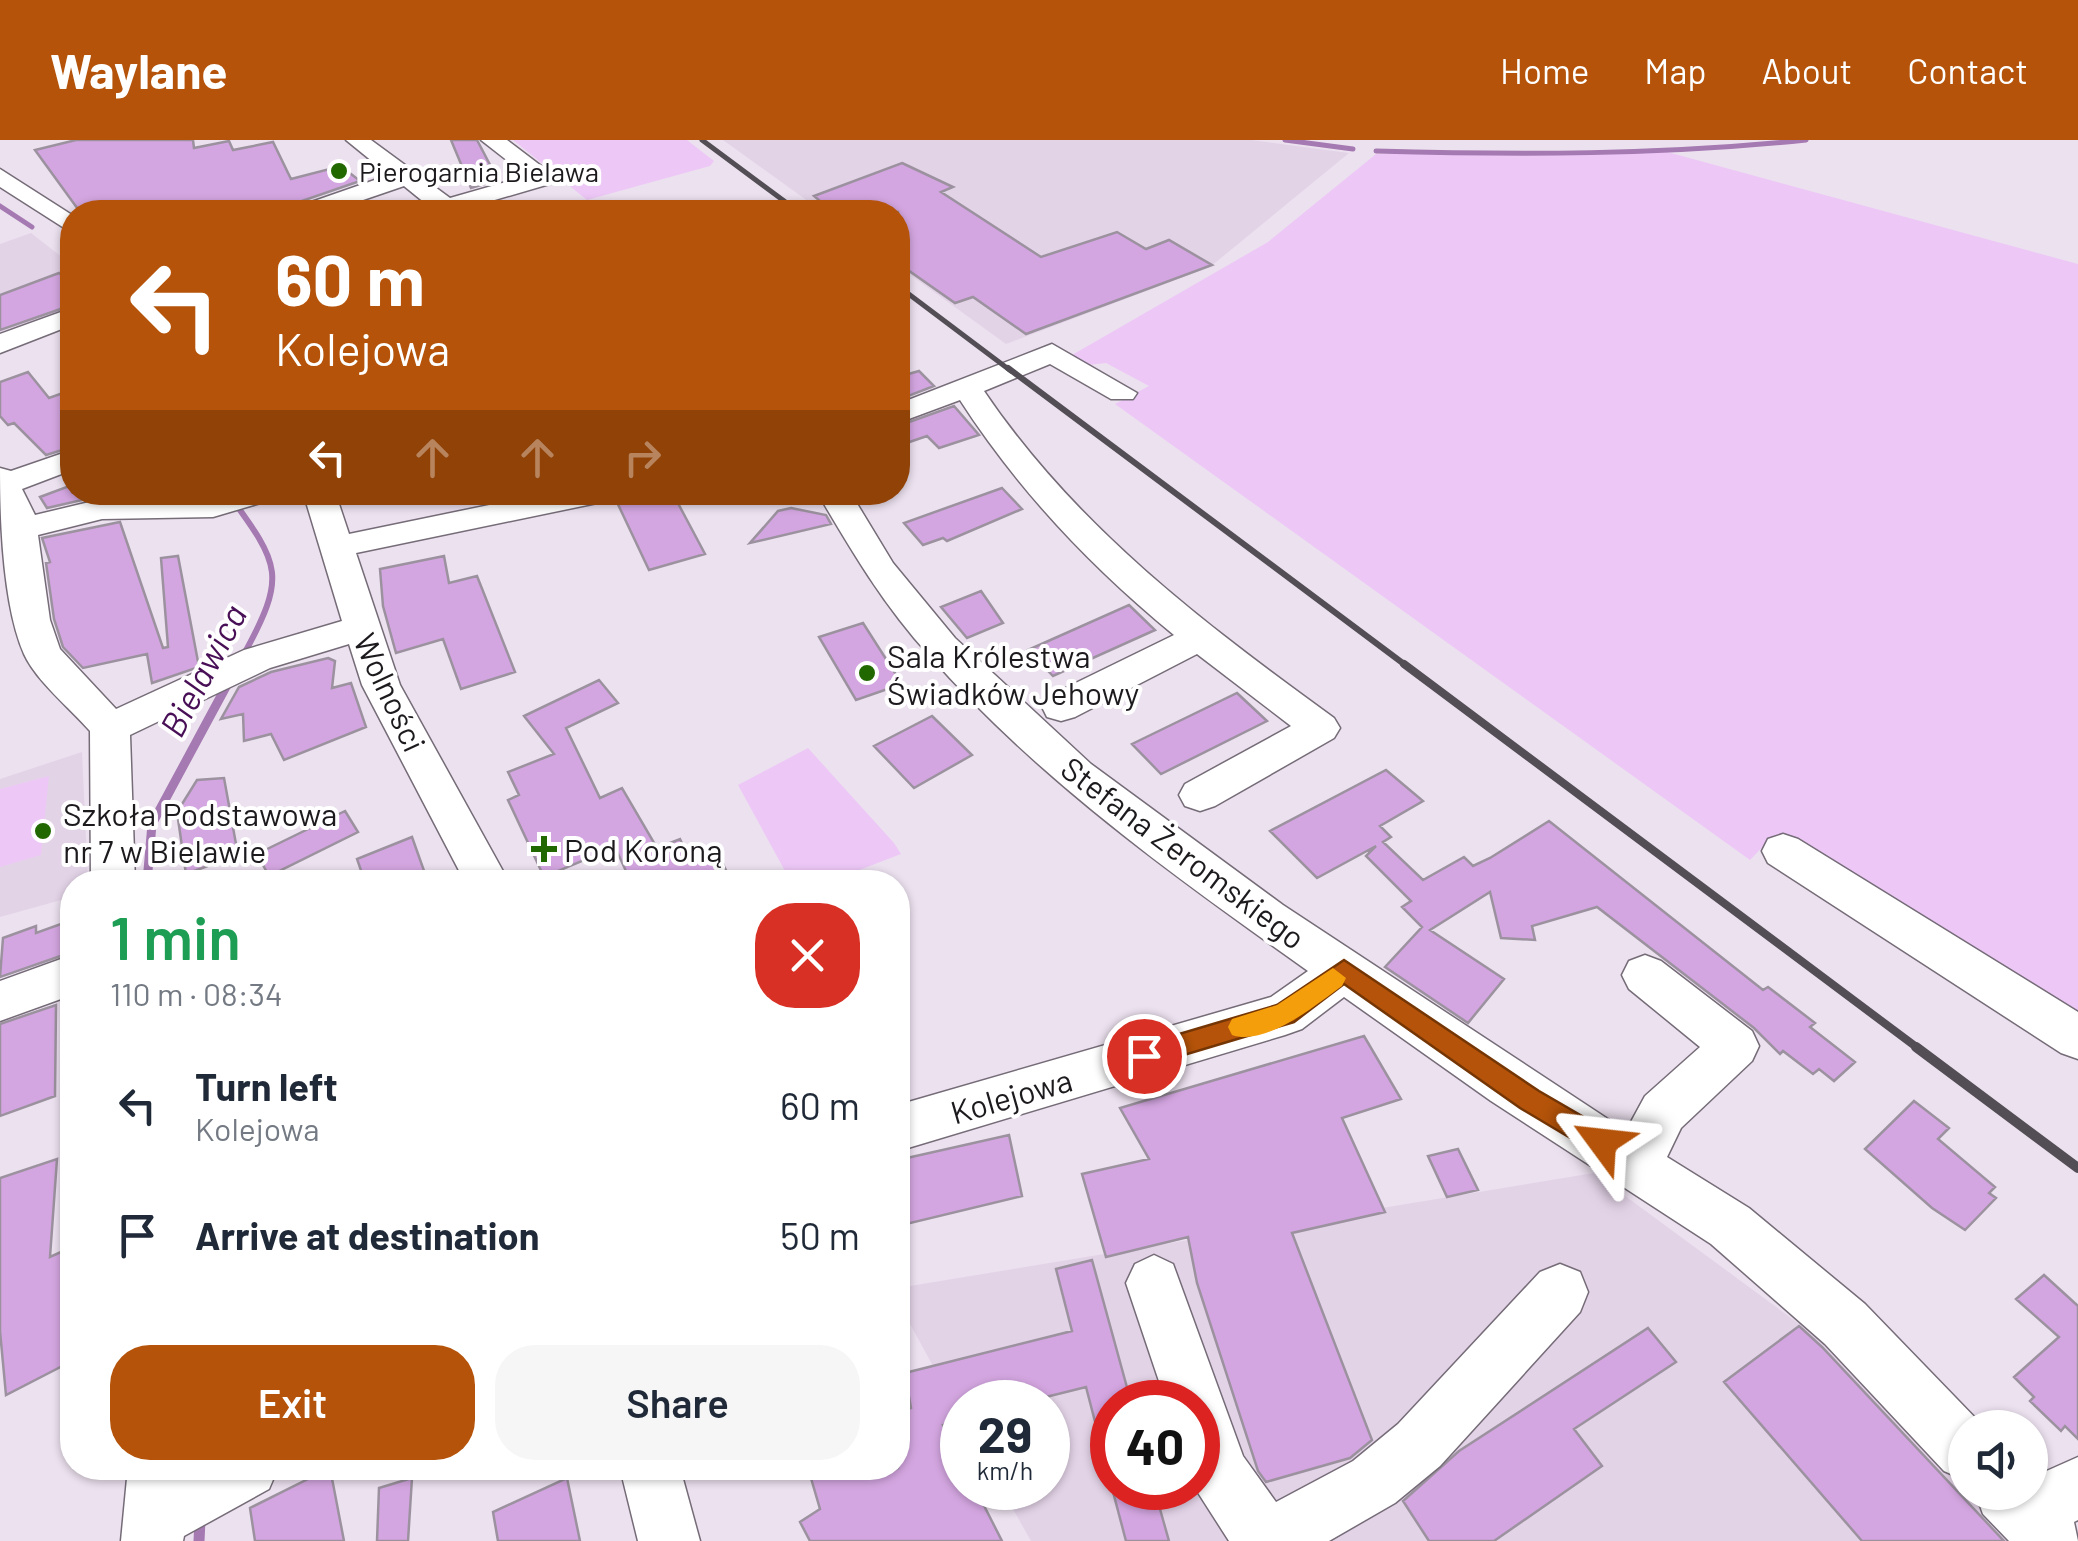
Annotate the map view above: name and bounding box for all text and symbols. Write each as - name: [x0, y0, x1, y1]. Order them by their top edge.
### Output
- text: Waylane: [50, 41, 228, 99]
- text: Home: [1500, 49, 1589, 91]
- text: Map: [1644, 49, 1707, 91]
- text: About: [1762, 49, 1852, 91]
- text: Contact: [1907, 49, 2028, 91]
- place label: Pierogarnia Bielawa: [359, 154, 599, 188]
- marker: Pierogarnia Bielawa: [328, 160, 350, 182]
- text: 60 m: [275, 236, 425, 320]
- icon: left: [110, 240, 240, 370]
- text: Kolejowa: [275, 321, 450, 375]
- icon: left: [300, 430, 355, 485]
- icon: ahead: [405, 430, 460, 485]
- icon: ahead: [510, 430, 565, 485]
- icon: right: [615, 430, 670, 485]
- water label: Bielawica: [150, 597, 254, 743]
- street label: Wolności: [347, 627, 435, 757]
- place label: Sala Królestwa Świadków Jehowy: [887, 636, 1140, 711]
- marker: Sala Królestwa Świadków Jehowy: [856, 662, 878, 684]
- street label: Stefana Żeromskiego: [1055, 748, 1313, 956]
- place label: Szkoła Podstawowa nr 7 w Bielawie: [63, 794, 337, 869]
- marker: Szkoła Podstawowa nr 7 w Bielawie: [32, 820, 54, 842]
- place label: Pod Koroną: [564, 830, 723, 868]
- marker: Pod Koroną: [533, 838, 555, 860]
- text: 1 min: [110, 900, 241, 972]
- button: close: [755, 903, 860, 1008]
- text: 110 m · 08:34: [110, 974, 283, 1012]
- pin: [1102, 1014, 1187, 1099]
- icon: arrive: [1117, 1029, 1172, 1084]
- street label: Kolejowa: [946, 1060, 1076, 1130]
- text: Turn left: [195, 1063, 338, 1109]
- icon: left: [110, 1078, 165, 1133]
- text: 60 m: [780, 1082, 860, 1128]
- position arrow: [1550, 1090, 1654, 1194]
- text: Kolejowa: [195, 1109, 320, 1147]
- icon: arrive: [110, 1208, 165, 1263]
- text: Arrive at destination: [195, 1212, 540, 1258]
- text: 50 m: [780, 1212, 860, 1258]
- button: Exit: [110, 1345, 475, 1460]
- button: Share: [495, 1345, 860, 1460]
- speed limit sign: 40: [1090, 1380, 1220, 1510]
- text: 29: [978, 1403, 1032, 1463]
- map controls: [1948, 1410, 2048, 1510]
- button: sound: [1948, 1410, 2048, 1510]
- text: km/h: [977, 1455, 1033, 1485]

